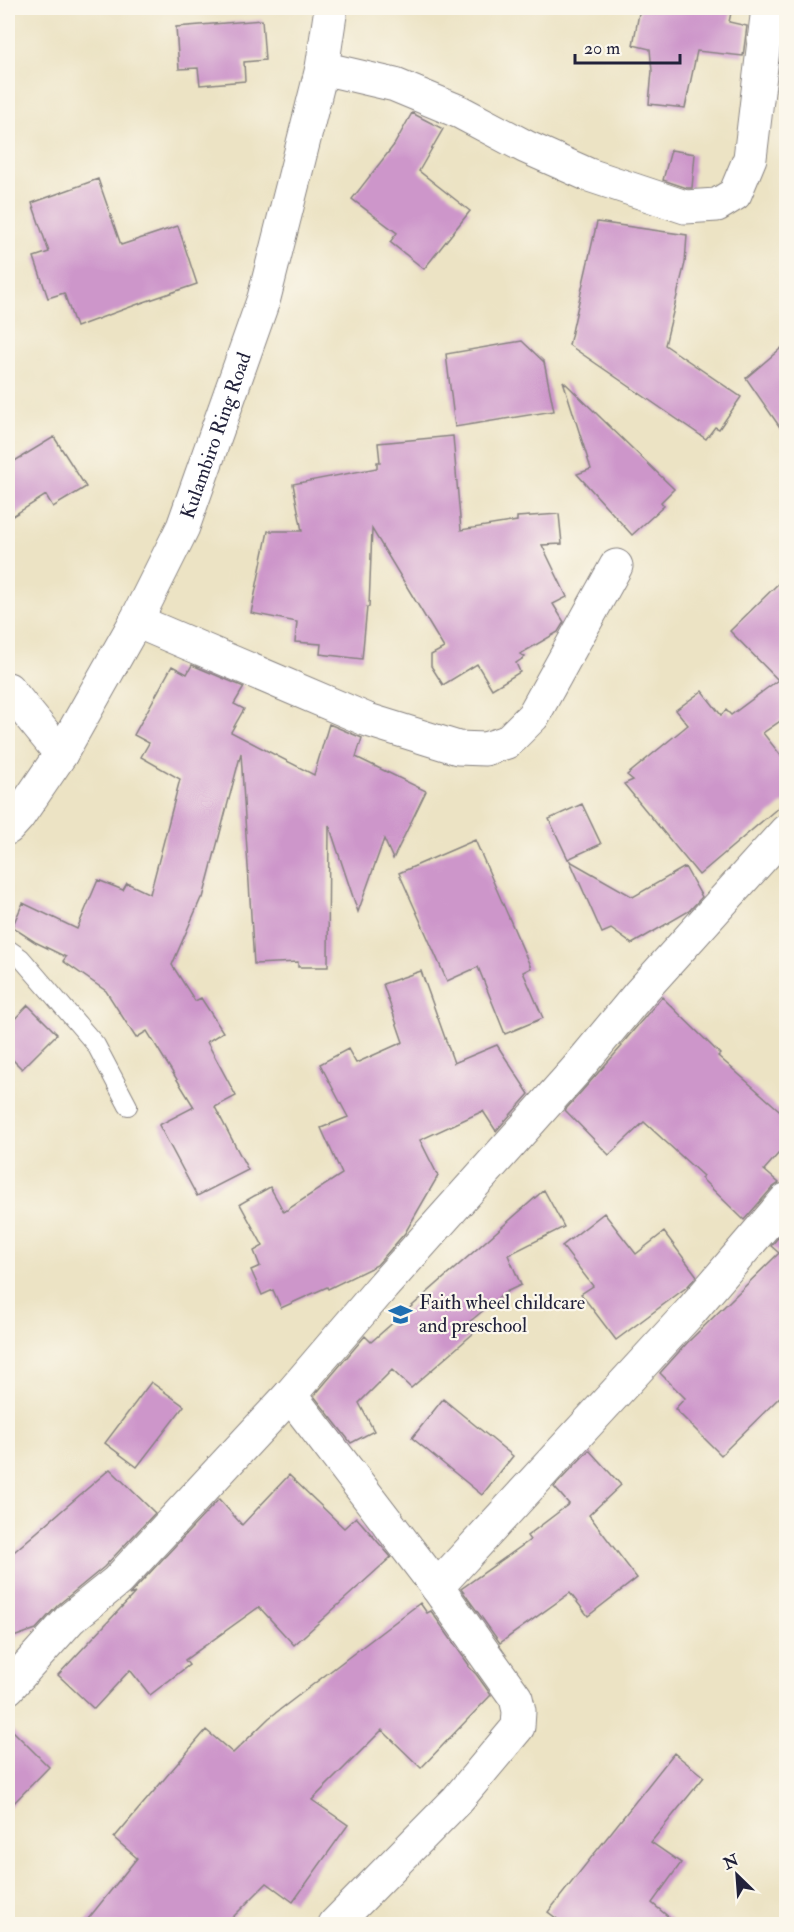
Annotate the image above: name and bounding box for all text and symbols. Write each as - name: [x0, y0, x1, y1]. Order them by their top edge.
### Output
- scale bar: [575, 27, 680, 65]
- text: 20 m: [584, 37, 620, 60]
- street label: Kulambiro Ring Road: [175, 349, 257, 522]
- place label: Faith wheel childcare and preschool: [419, 1290, 585, 1339]
- school or university icon: Faith wheel childcare and preschool: [388, 1301, 414, 1327]
- north arrow: [707, 1845, 767, 1905]
- text: N: [719, 1850, 742, 1875]

